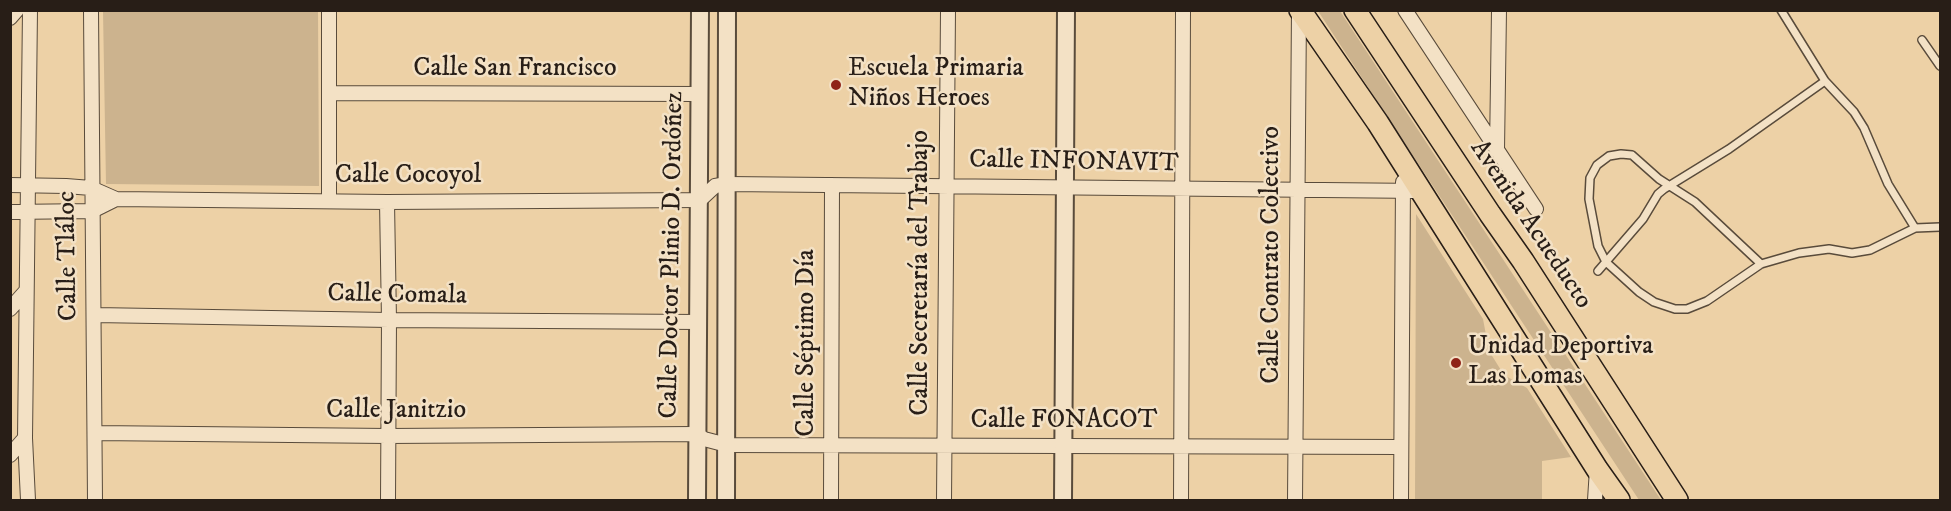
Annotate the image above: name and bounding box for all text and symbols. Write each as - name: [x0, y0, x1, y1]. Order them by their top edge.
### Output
- street label: Calle San Francisco: [413, 54, 617, 86]
- place label: Escuela Primaria Niños Heroes: [848, 54, 1024, 116]
- marker: Escuela Primaria Niños Heroes: [829, 78, 843, 92]
- street label: Calle Doctor Plinio D. Ordóñez: [655, 91, 691, 419]
- street label: Calle Contrato Colectivo: [1257, 126, 1289, 384]
- street label: Calle Secretaría del Trabajo: [906, 130, 938, 416]
- street label: Avenida Acueducto: [1462, 135, 1598, 315]
- street label: Calle INFONAVIT: [969, 146, 1179, 180]
- street label: Calle Cocoyol: [335, 161, 481, 193]
- street label: Calle Tláloc: [52, 191, 86, 321]
- street label: Calle Séptimo Día: [792, 249, 824, 437]
- street label: Calle Comala: [327, 279, 467, 313]
- place label: Unidad Deportiva Las Lomas: [1468, 332, 1653, 394]
- marker: Unidad Deportiva Las Lomas: [1449, 356, 1463, 370]
- street label: Calle Janitzio: [326, 396, 466, 428]
- street label: Calle FONACOT: [971, 406, 1157, 438]

